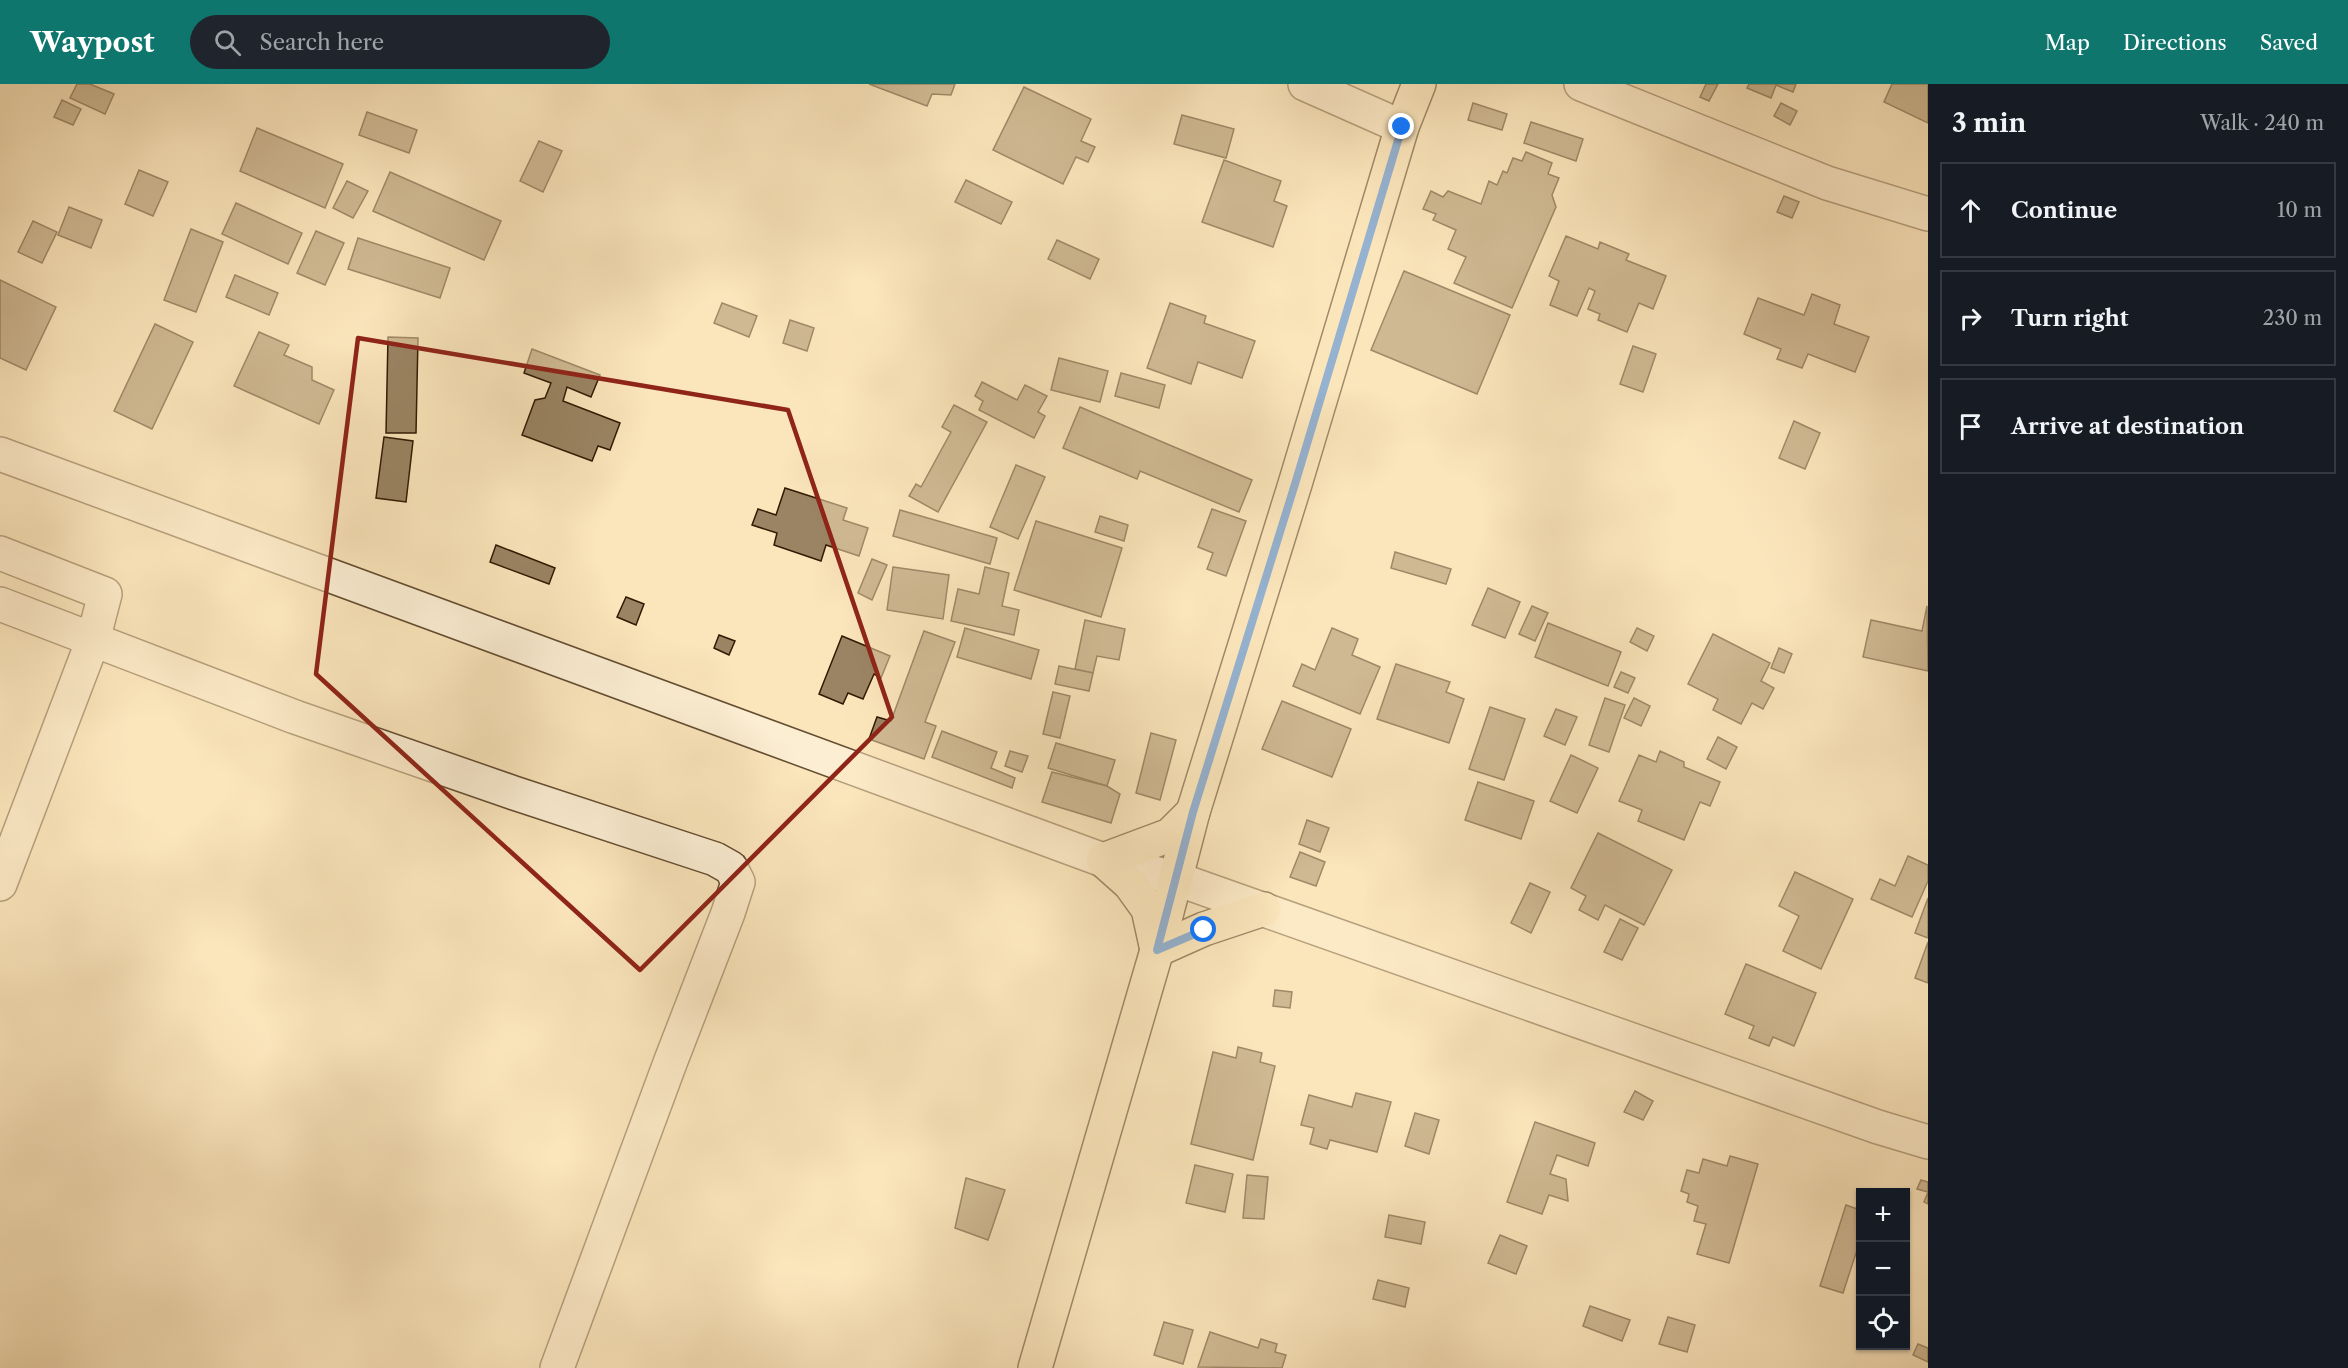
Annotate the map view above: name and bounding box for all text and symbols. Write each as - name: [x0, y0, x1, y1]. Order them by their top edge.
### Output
- search box: [190, 15, 610, 69]
- text: Waypost: [30, 25, 154, 59]
- icon: search: [211, 26, 244, 59]
- text: Search here: [259, 29, 384, 56]
- text: Map: [2045, 30, 2090, 55]
- text: Directions: [2123, 30, 2227, 55]
- text: Saved: [2260, 30, 2318, 55]
- text: 3 min: [1952, 107, 2026, 139]
- text: Walk · 240 m: [2200, 111, 2324, 135]
- route end: [1388, 113, 1414, 139]
- icon: ahead: [1954, 194, 1987, 227]
- text: Continue: [2011, 197, 2117, 224]
- text: 10 m: [2277, 198, 2322, 222]
- icon: right: [1954, 302, 1987, 335]
- text: Turn right: [2011, 305, 2129, 332]
- text: 230 m: [2263, 306, 2322, 330]
- icon: arrive: [1954, 410, 1987, 443]
- text: Arrive at destination: [2011, 413, 2244, 440]
- route start: [1190, 916, 1216, 942]
- map controls: [1856, 1188, 1910, 1350]
- button: +: [1856, 1188, 1910, 1242]
- button: −: [1856, 1242, 1910, 1296]
- button: locate: [1856, 1296, 1910, 1350]

